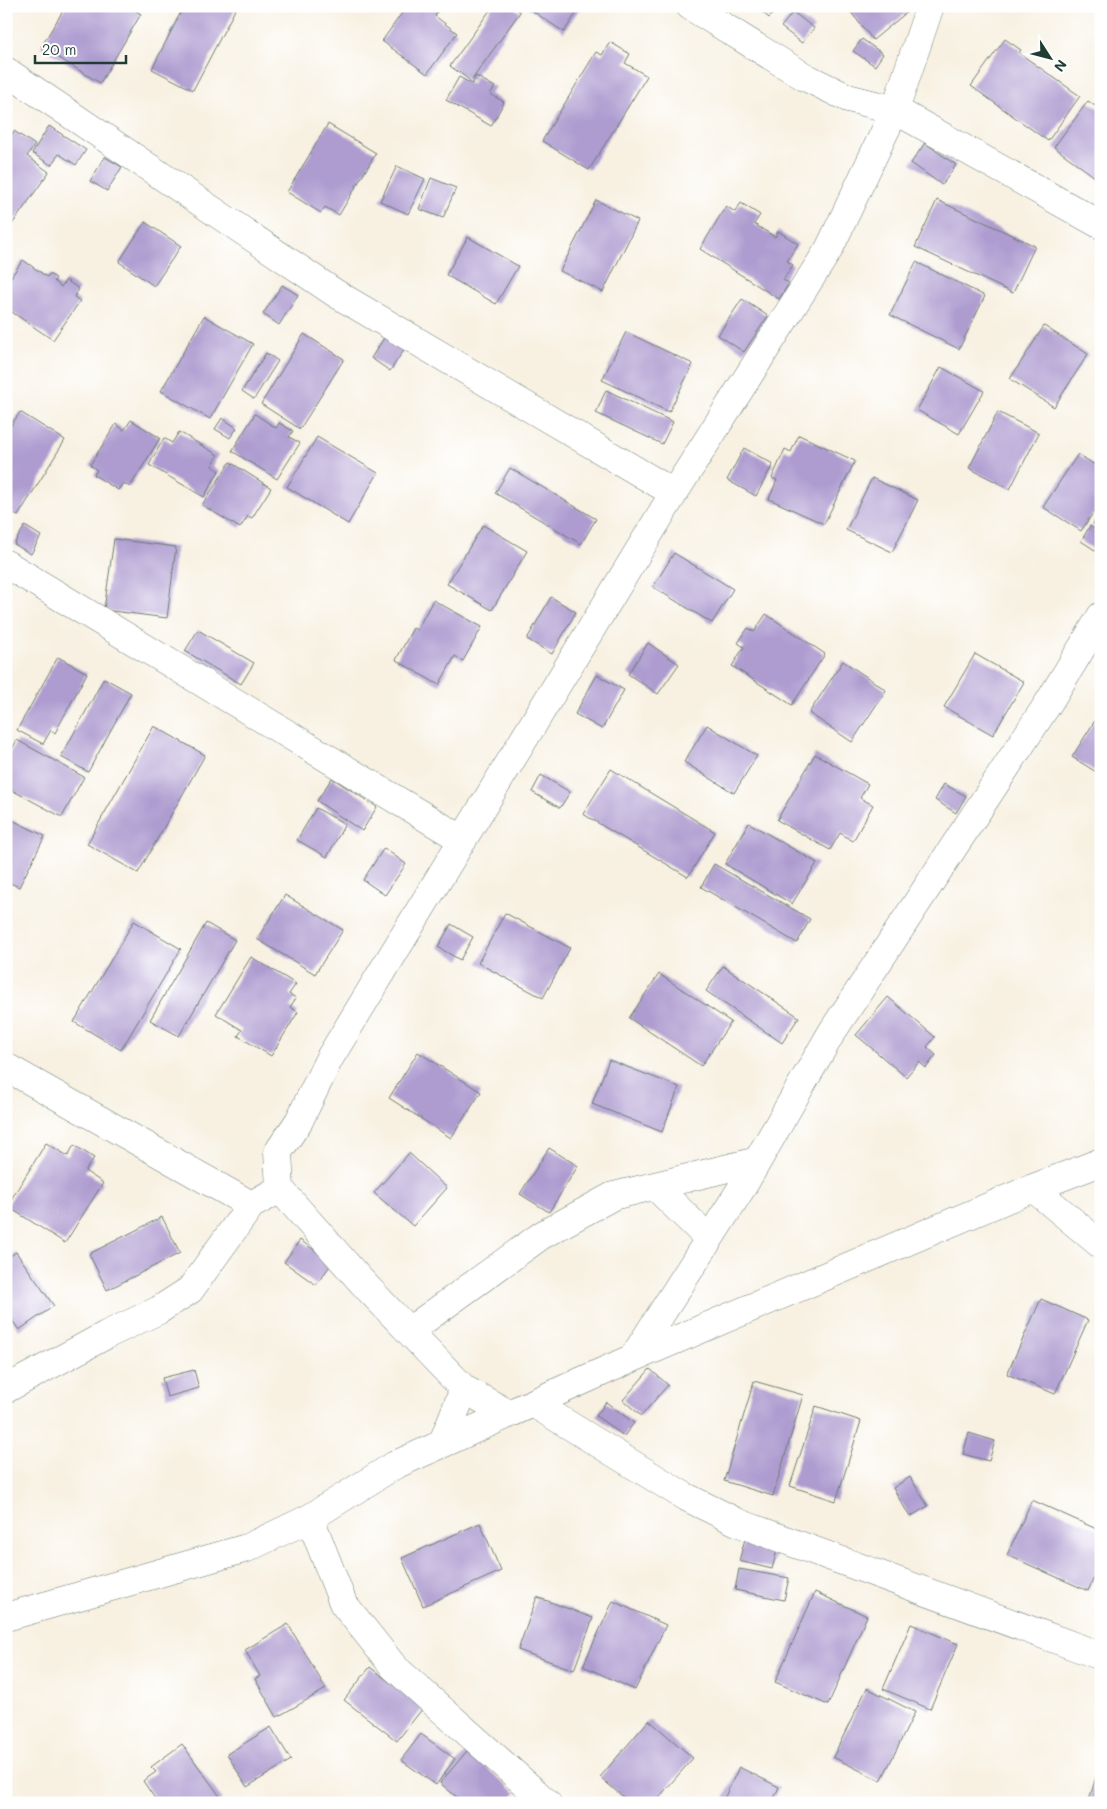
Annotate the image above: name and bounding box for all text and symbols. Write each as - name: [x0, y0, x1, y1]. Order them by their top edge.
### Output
- scale bar: [35, 32, 126, 64]
- north arrow: [1024, 32, 1074, 82]
- text: 20 m: [42, 39, 76, 59]
- text: N: [1050, 56, 1072, 76]

